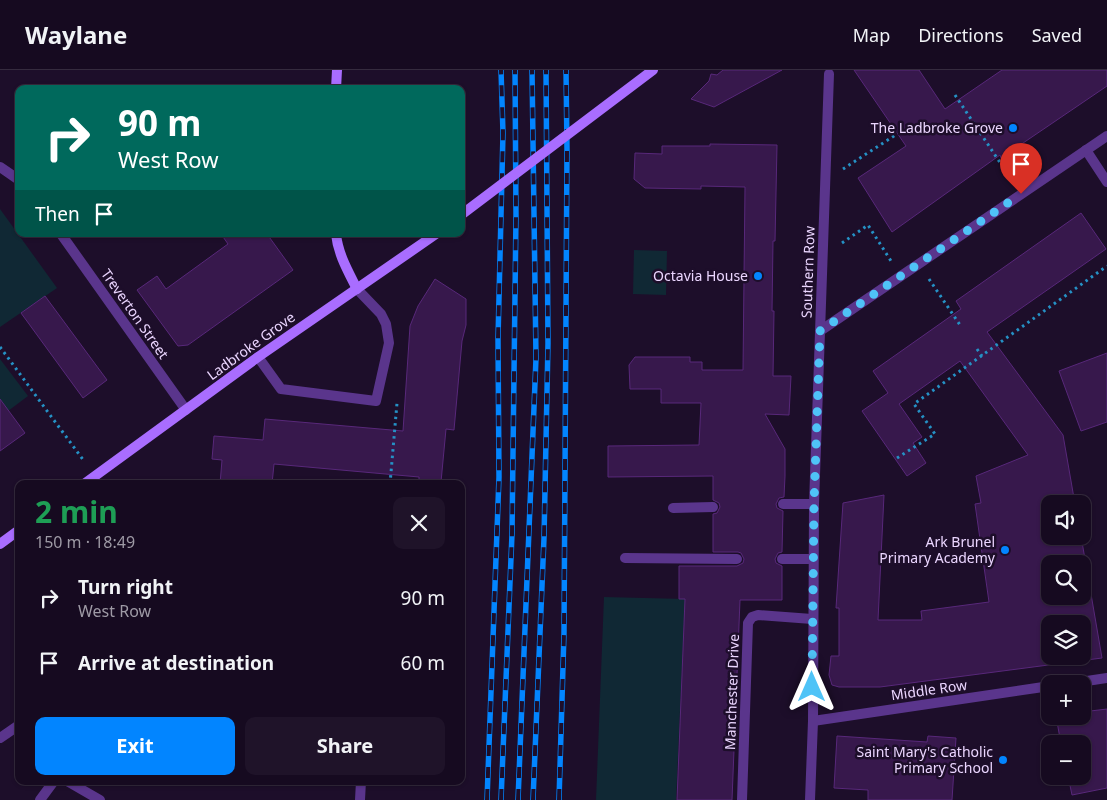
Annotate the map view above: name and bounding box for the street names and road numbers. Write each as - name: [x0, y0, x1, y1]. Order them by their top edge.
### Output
- street label: Southern Row: [796, 225, 819, 318]
- street label: Treverton Street: [97, 265, 174, 363]
- street label: Ladbroke Grove: [203, 307, 299, 384]
- street label: Manchester Drive: [720, 633, 743, 750]
- street label: Middle Row: [890, 675, 968, 704]

